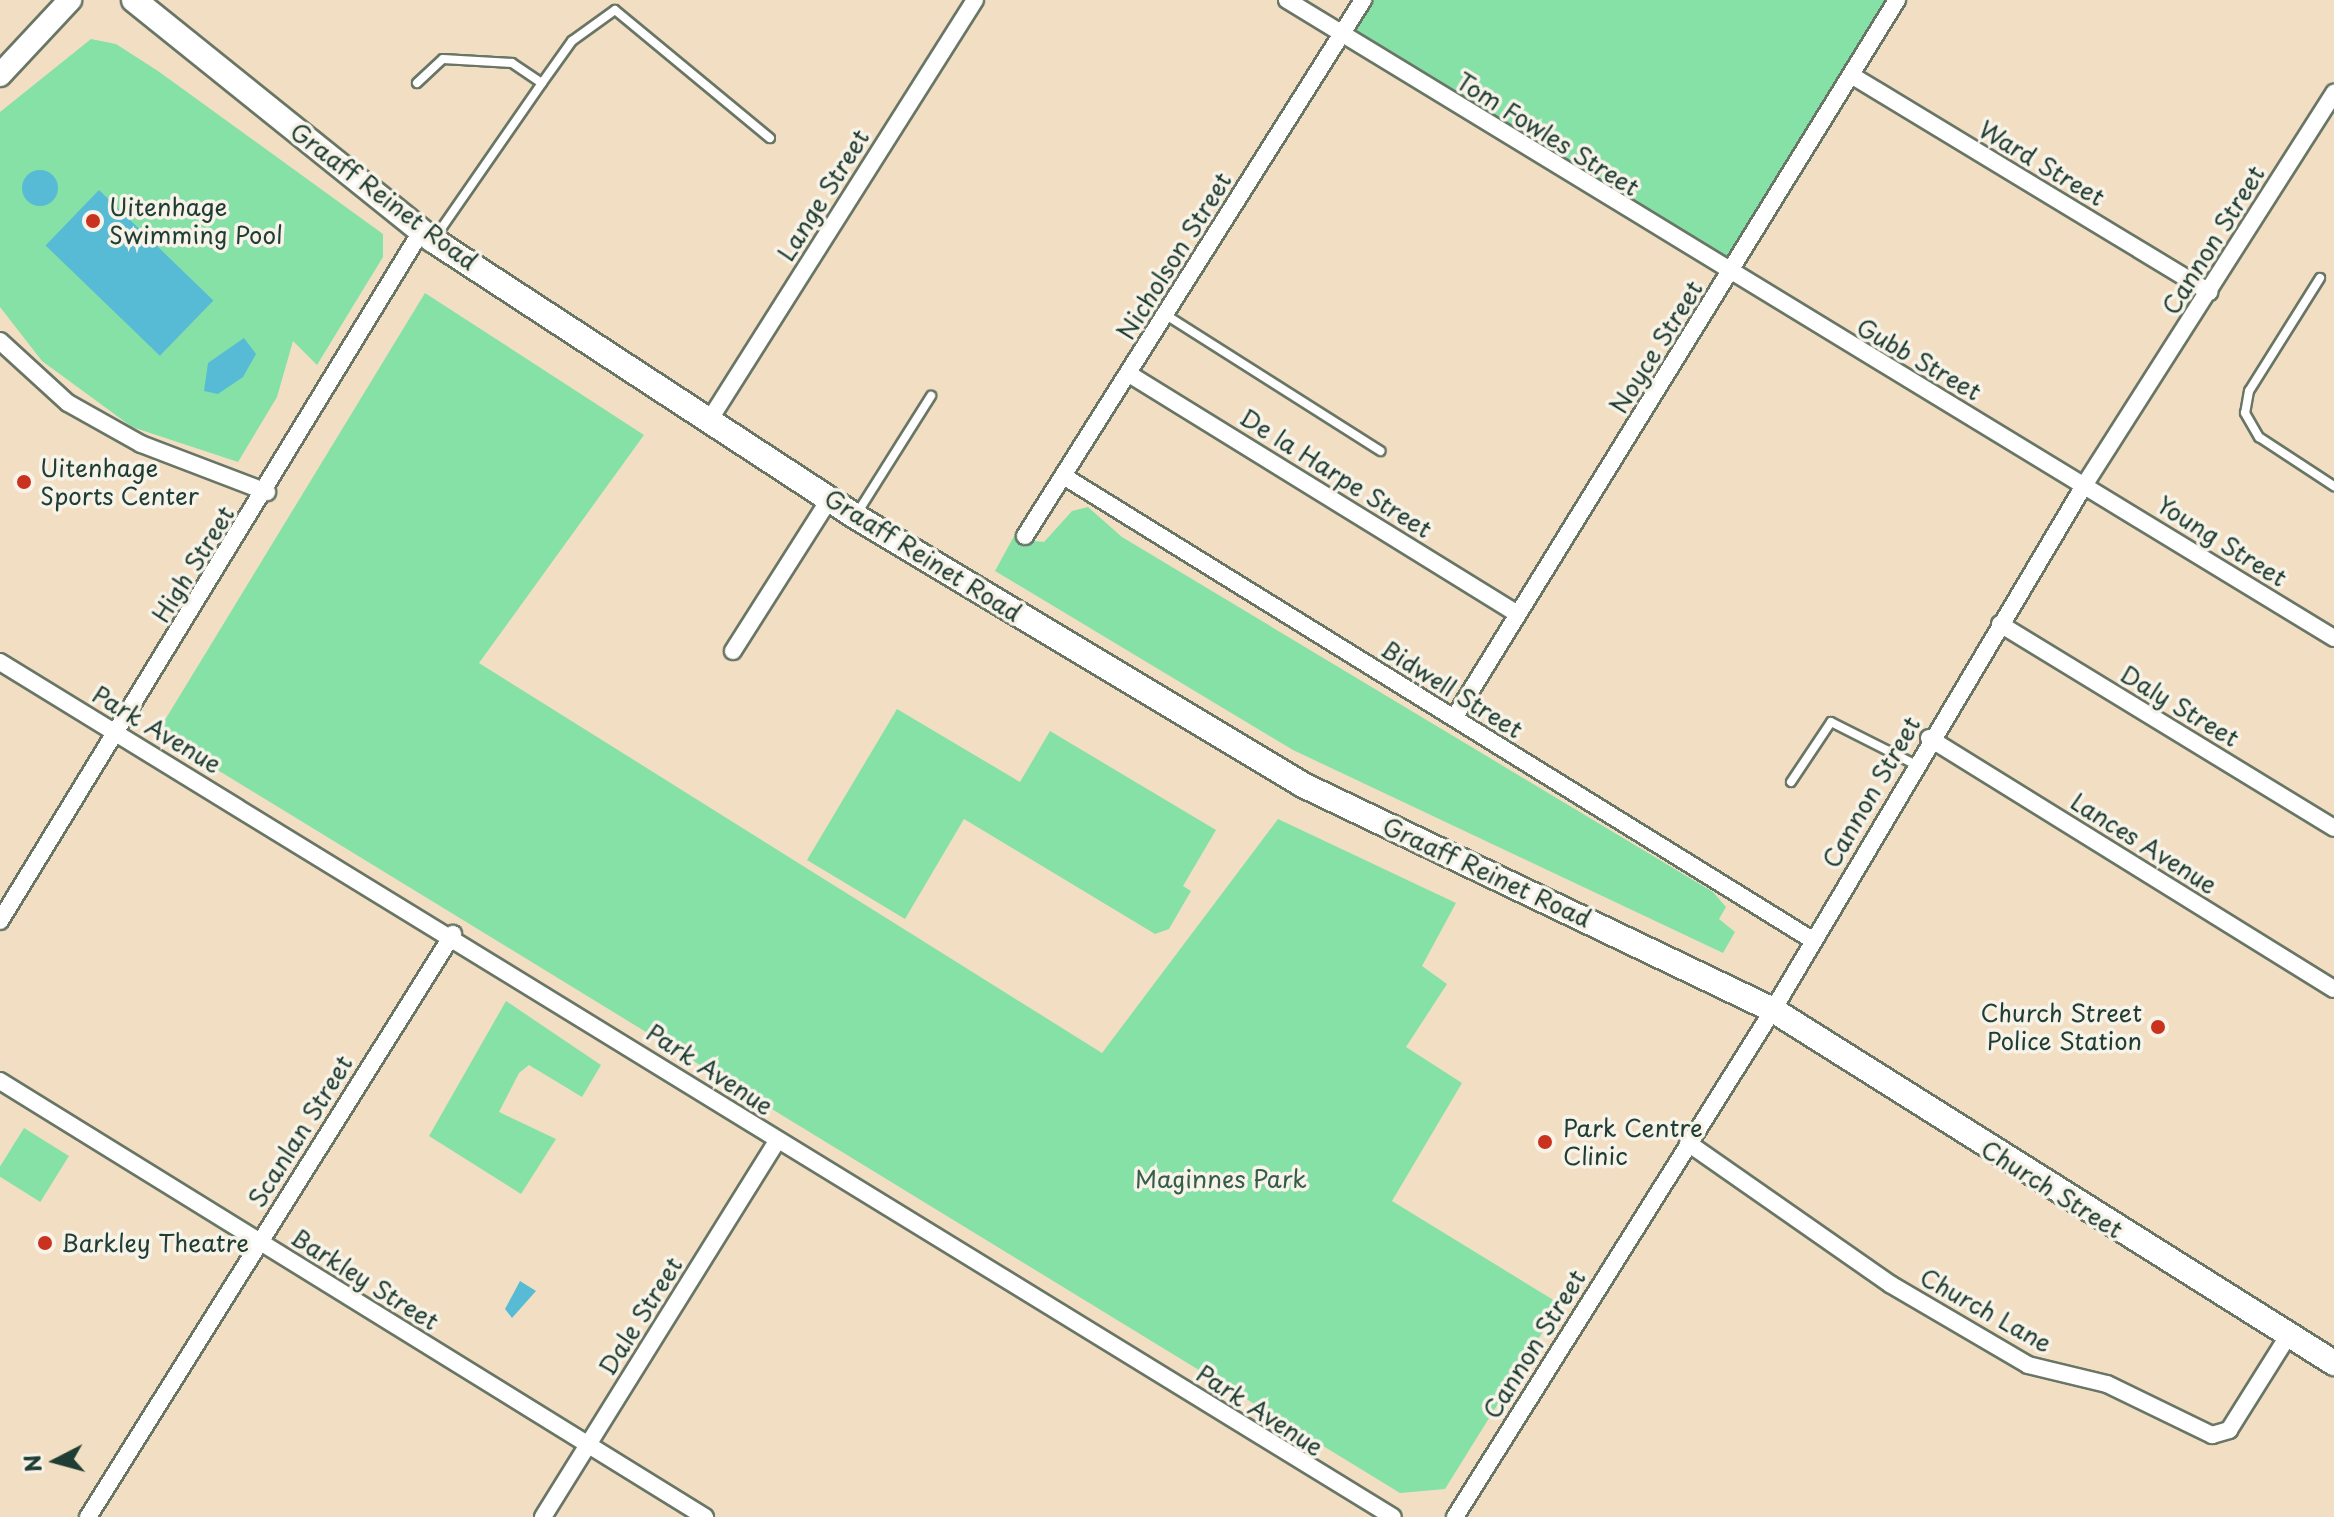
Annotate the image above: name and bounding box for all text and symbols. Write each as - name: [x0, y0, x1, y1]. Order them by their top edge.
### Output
- street label: Tom Fowles Street: [1451, 66, 1645, 202]
- street label: Ward Street: [1974, 114, 2110, 212]
- street label: Graaff Reinet Road: [285, 116, 483, 276]
- street label: Lange Street: [771, 124, 875, 266]
- street label: Cannon Street: [2156, 161, 2270, 319]
- street label: Nicholson Street: [1111, 167, 1237, 345]
- place label: Uitenhage Swimming Pool: [109, 193, 283, 249]
- marker: Uitenhage Swimming Pool: [84, 212, 102, 230]
- street label: Noyce Street: [1604, 275, 1708, 419]
- street label: Gubb Street: [1851, 312, 1987, 406]
- street label: De la Harpe Street: [1235, 402, 1437, 544]
- place label: Uitenhage Sports Center: [40, 454, 201, 510]
- marker: Uitenhage Sports Center: [15, 473, 33, 491]
- street label: Graaff Reinet Road: [819, 483, 1027, 627]
- street label: Young Street: [2152, 490, 2292, 592]
- street label: High Street: [146, 500, 240, 628]
- street label: Bidwell Street: [1375, 634, 1529, 744]
- street label: Daly Street: [2115, 659, 2245, 753]
- street label: Park Avenue: [88, 680, 226, 778]
- street label: Cannon Street: [1816, 711, 1926, 873]
- street label: Lances Avenue: [2066, 787, 2222, 899]
- street label: Graaff Reinet Road: [1378, 811, 1596, 933]
- place label: Church Street Police Station: [1980, 999, 2142, 1055]
- street label: Park Avenue: [642, 1018, 778, 1120]
- marker: Church Street Police Station: [2149, 1018, 2167, 1036]
- street label: Scanlan Street: [242, 1050, 358, 1212]
- place label: Park Centre Clinic: [1563, 1114, 1703, 1170]
- marker: Park Centre Clinic: [1534, 1131, 1556, 1153]
- street label: Church Street: [1976, 1134, 2128, 1244]
- park label: Maginnes Park: [1135, 1165, 1307, 1193]
- street label: Barkley Street: [285, 1222, 445, 1336]
- place label: Barkley Theatre: [61, 1229, 251, 1257]
- marker: Barkley Theatre: [36, 1234, 54, 1252]
- street label: Dale Street: [592, 1251, 688, 1381]
- street label: Church Lane: [1915, 1262, 2057, 1358]
- street label: Cannon Street: [1477, 1265, 1591, 1423]
- street label: Park Avenue: [1192, 1359, 1328, 1461]
- north arrow: [16, 1421, 96, 1501]
- text: N: [14, 1453, 49, 1474]

